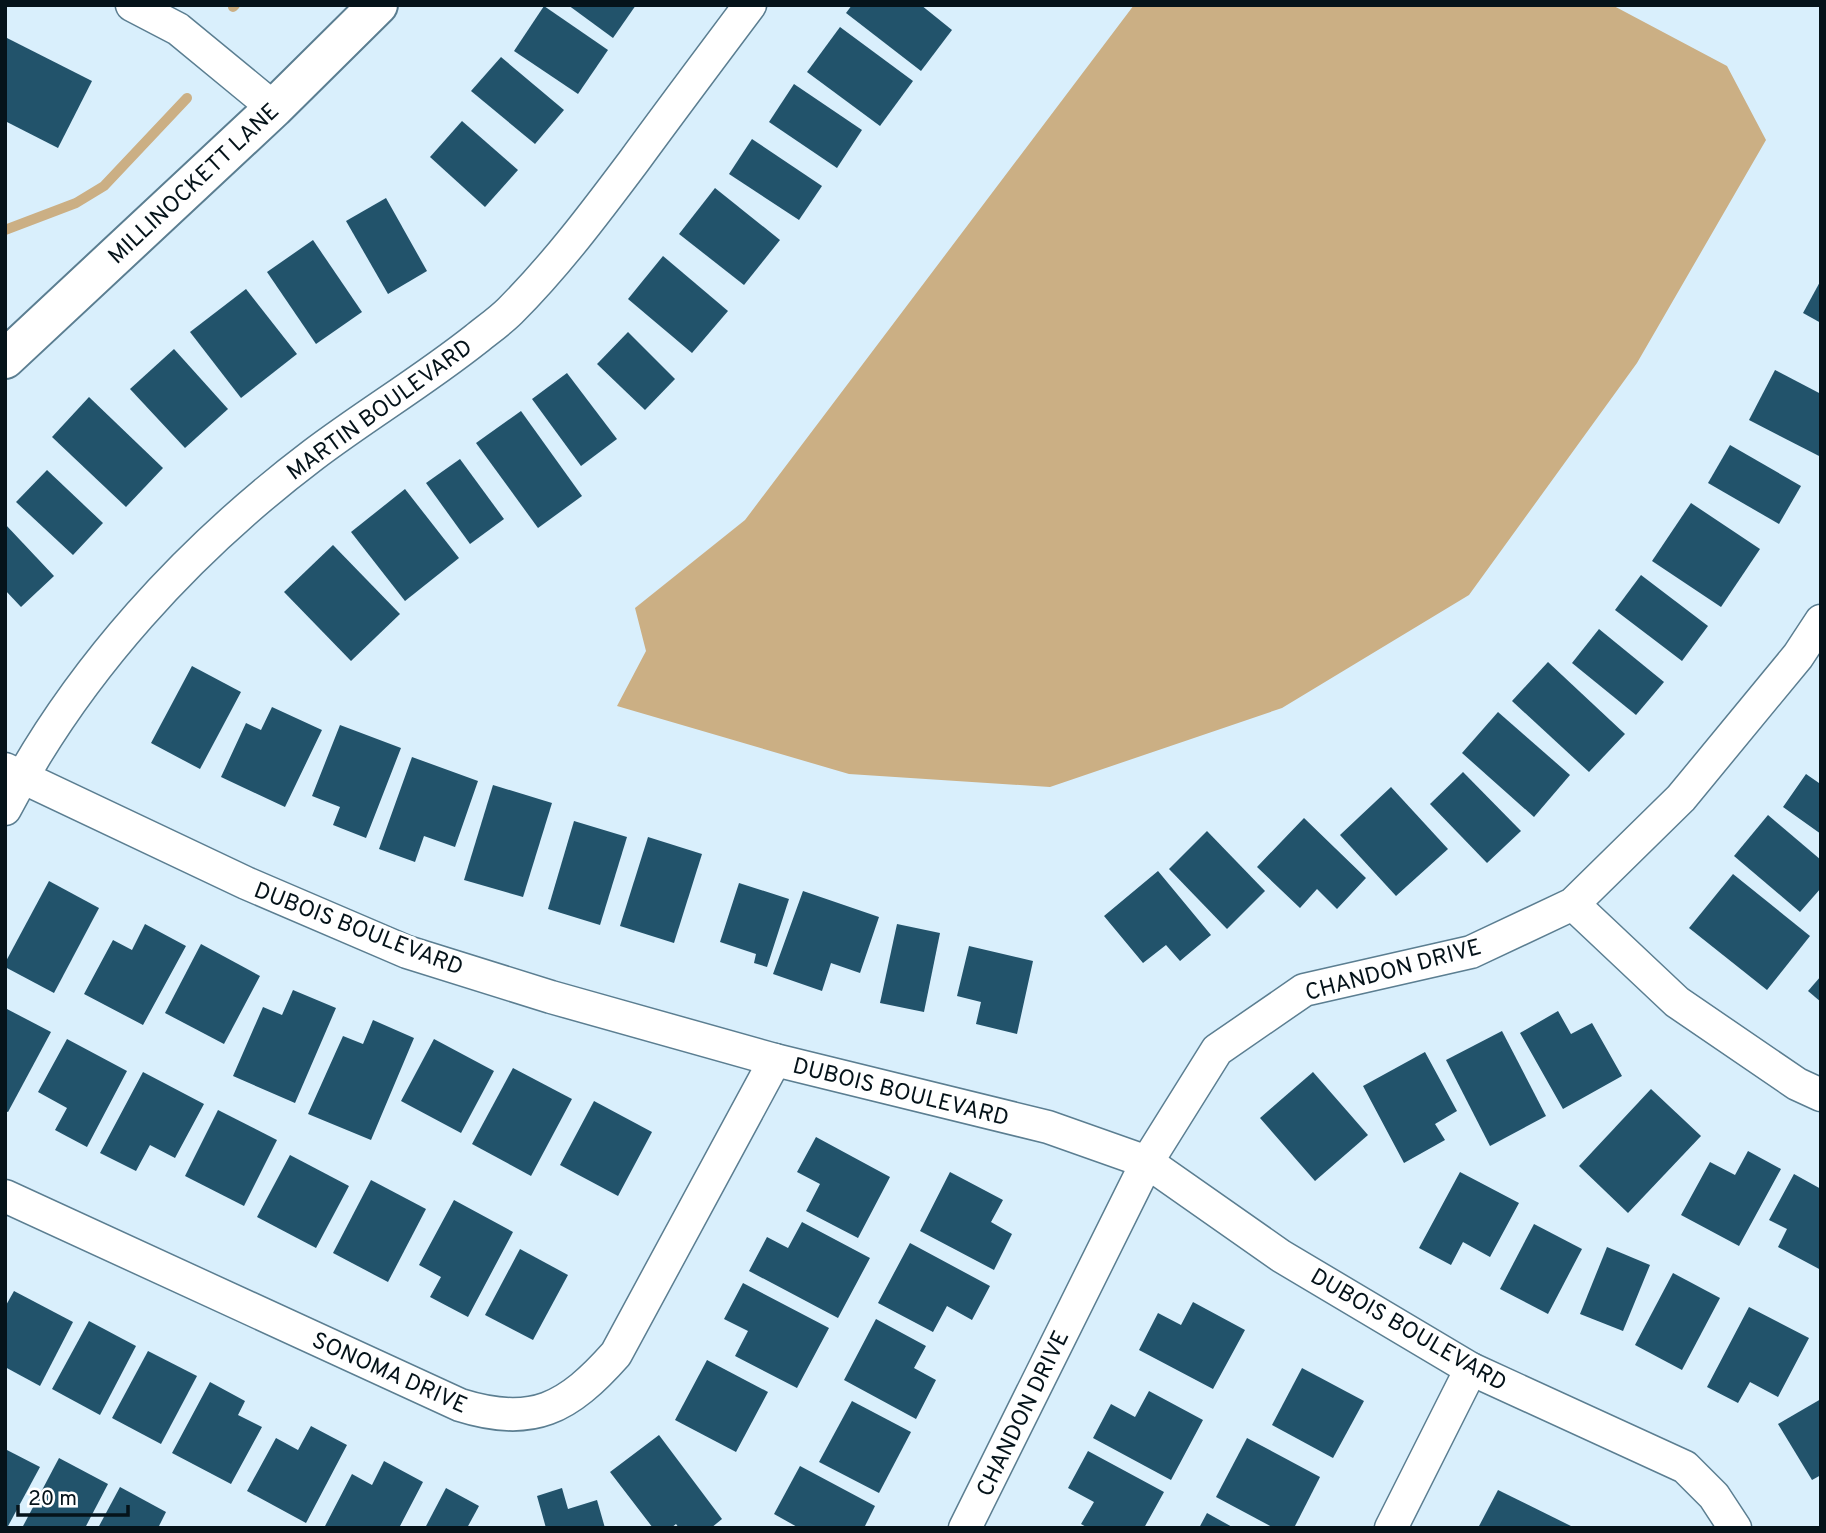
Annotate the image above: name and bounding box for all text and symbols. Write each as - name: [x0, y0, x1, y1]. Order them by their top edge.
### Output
- street label: MILLINOCKETT LANE: [103, 98, 286, 272]
- street label: MARTIN BOULEVARD: [282, 334, 479, 488]
- street label: DUBOIS BOULEVARD: [249, 877, 467, 984]
- street label: CHANDON DRIVE: [1302, 934, 1485, 1009]
- street label: DUBOIS BOULEVARD: [789, 1053, 1012, 1134]
- street label: DUBOIS BOULEVARD: [1304, 1263, 1511, 1399]
- street label: CHANDON DRIVE: [971, 1326, 1077, 1502]
- street label: SONOMA DRIVE: [307, 1327, 471, 1422]
- scale bar: [18, 1474, 128, 1518]
- text: 20 m: [28, 1486, 77, 1513]

